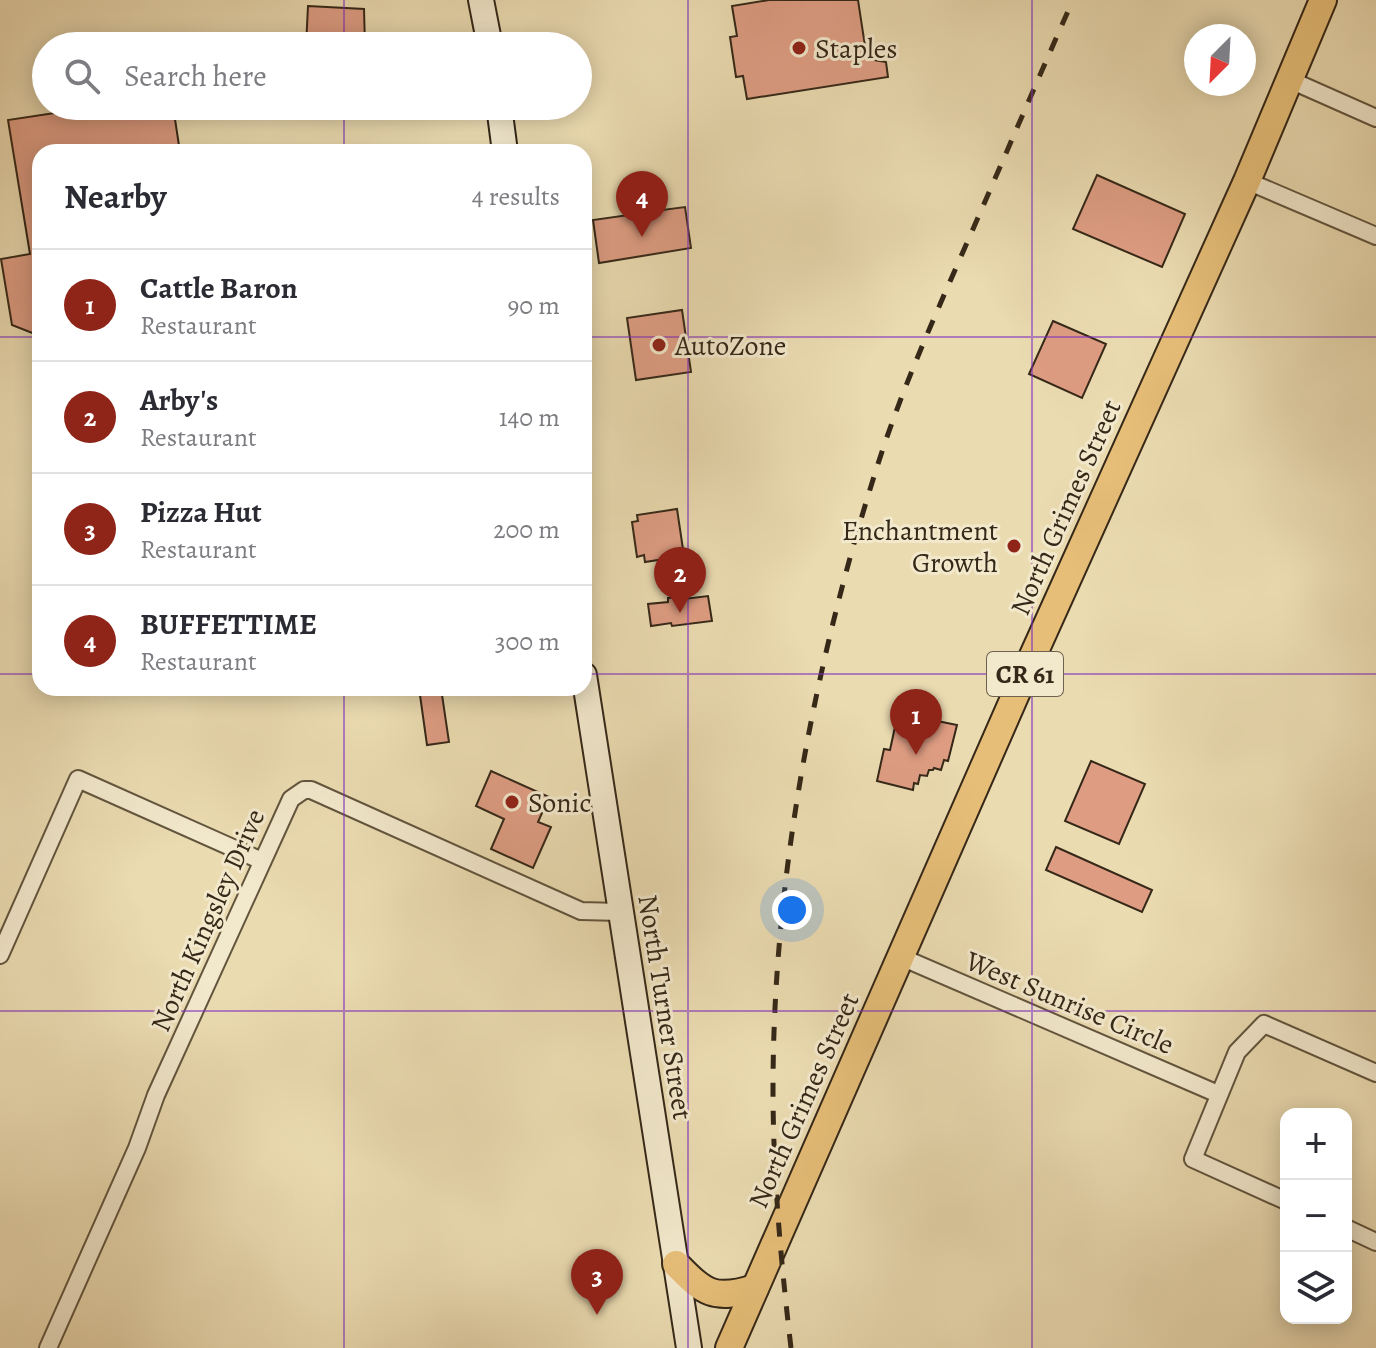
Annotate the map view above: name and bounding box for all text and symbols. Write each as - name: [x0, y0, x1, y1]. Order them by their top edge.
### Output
- north arrow: [1184, 24, 1256, 96]
- place label: Staples: [815, 30, 898, 68]
- search box: [32, 32, 592, 120]
- marker: Staples: [790, 39, 808, 57]
- icon: search: [60, 54, 104, 98]
- text: Search here: [124, 56, 267, 96]
- pin: 4: [616, 171, 668, 237]
- text: Nearby: [64, 173, 167, 220]
- text: 4 results: [472, 179, 560, 214]
- text: Cattle Baron: [140, 268, 298, 308]
- text: 1: [85, 288, 95, 323]
- text: 90 m: [508, 288, 560, 323]
- text: Restaurant: [140, 308, 257, 343]
- place label: AutoZone: [674, 327, 786, 365]
- marker: AutoZone: [650, 336, 668, 354]
- text: Arby's: [140, 380, 218, 420]
- street label: North Grimes Street: [1001, 394, 1130, 621]
- text: 2: [84, 400, 96, 435]
- text: 140 m: [499, 400, 560, 435]
- text: Restaurant: [140, 420, 257, 455]
- text: Pizza Hut: [140, 492, 262, 532]
- text: 3: [84, 512, 96, 547]
- text: 200 m: [493, 512, 560, 547]
- place label: Enchantment Growth: [842, 512, 998, 582]
- text: Restaurant: [140, 532, 257, 567]
- marker: Enchantment Growth: [1005, 537, 1023, 555]
- pin: 2: [654, 547, 706, 613]
- text: BUFFETTIME: [140, 604, 317, 644]
- text: 4: [84, 624, 96, 659]
- text: 300 m: [495, 624, 560, 659]
- text: Restaurant: [140, 644, 257, 679]
- road number: CR 61: [987, 652, 1063, 696]
- pin: 1: [890, 689, 942, 755]
- place label: Sonic: [528, 784, 591, 822]
- marker: Sonic: [503, 793, 521, 811]
- street label: North Kingsley Drive: [142, 803, 274, 1038]
- your location: [772, 890, 812, 930]
- street label: North Turner Street: [628, 892, 702, 1122]
- street label: West Sunrise Circle: [959, 942, 1179, 1064]
- street label: North Grimes Street: [739, 987, 868, 1214]
- map controls: [1280, 1108, 1352, 1324]
- button: +: [1280, 1108, 1352, 1180]
- button: −: [1280, 1180, 1352, 1252]
- pin: 3: [571, 1249, 623, 1315]
- button: layers: [1280, 1252, 1352, 1324]

